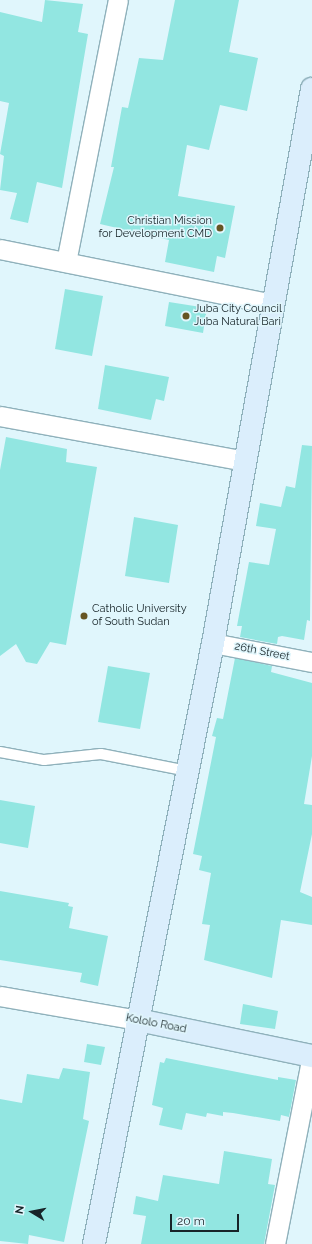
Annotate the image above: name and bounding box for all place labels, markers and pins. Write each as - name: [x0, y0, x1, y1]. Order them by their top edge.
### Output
- place label: Christian Mission for Development CMD: [98, 215, 212, 241]
- marker: Christian Mission for Development CMD: [215, 223, 225, 233]
- place label: Juba City Council Juba Natural Bari: [194, 303, 282, 329]
- marker: Juba City Council Juba Natural Bari: [181, 311, 191, 321]
- place label: Catholic University of South Sudan: [92, 603, 187, 629]
- marker: Catholic University of South Sudan: [79, 611, 89, 621]

